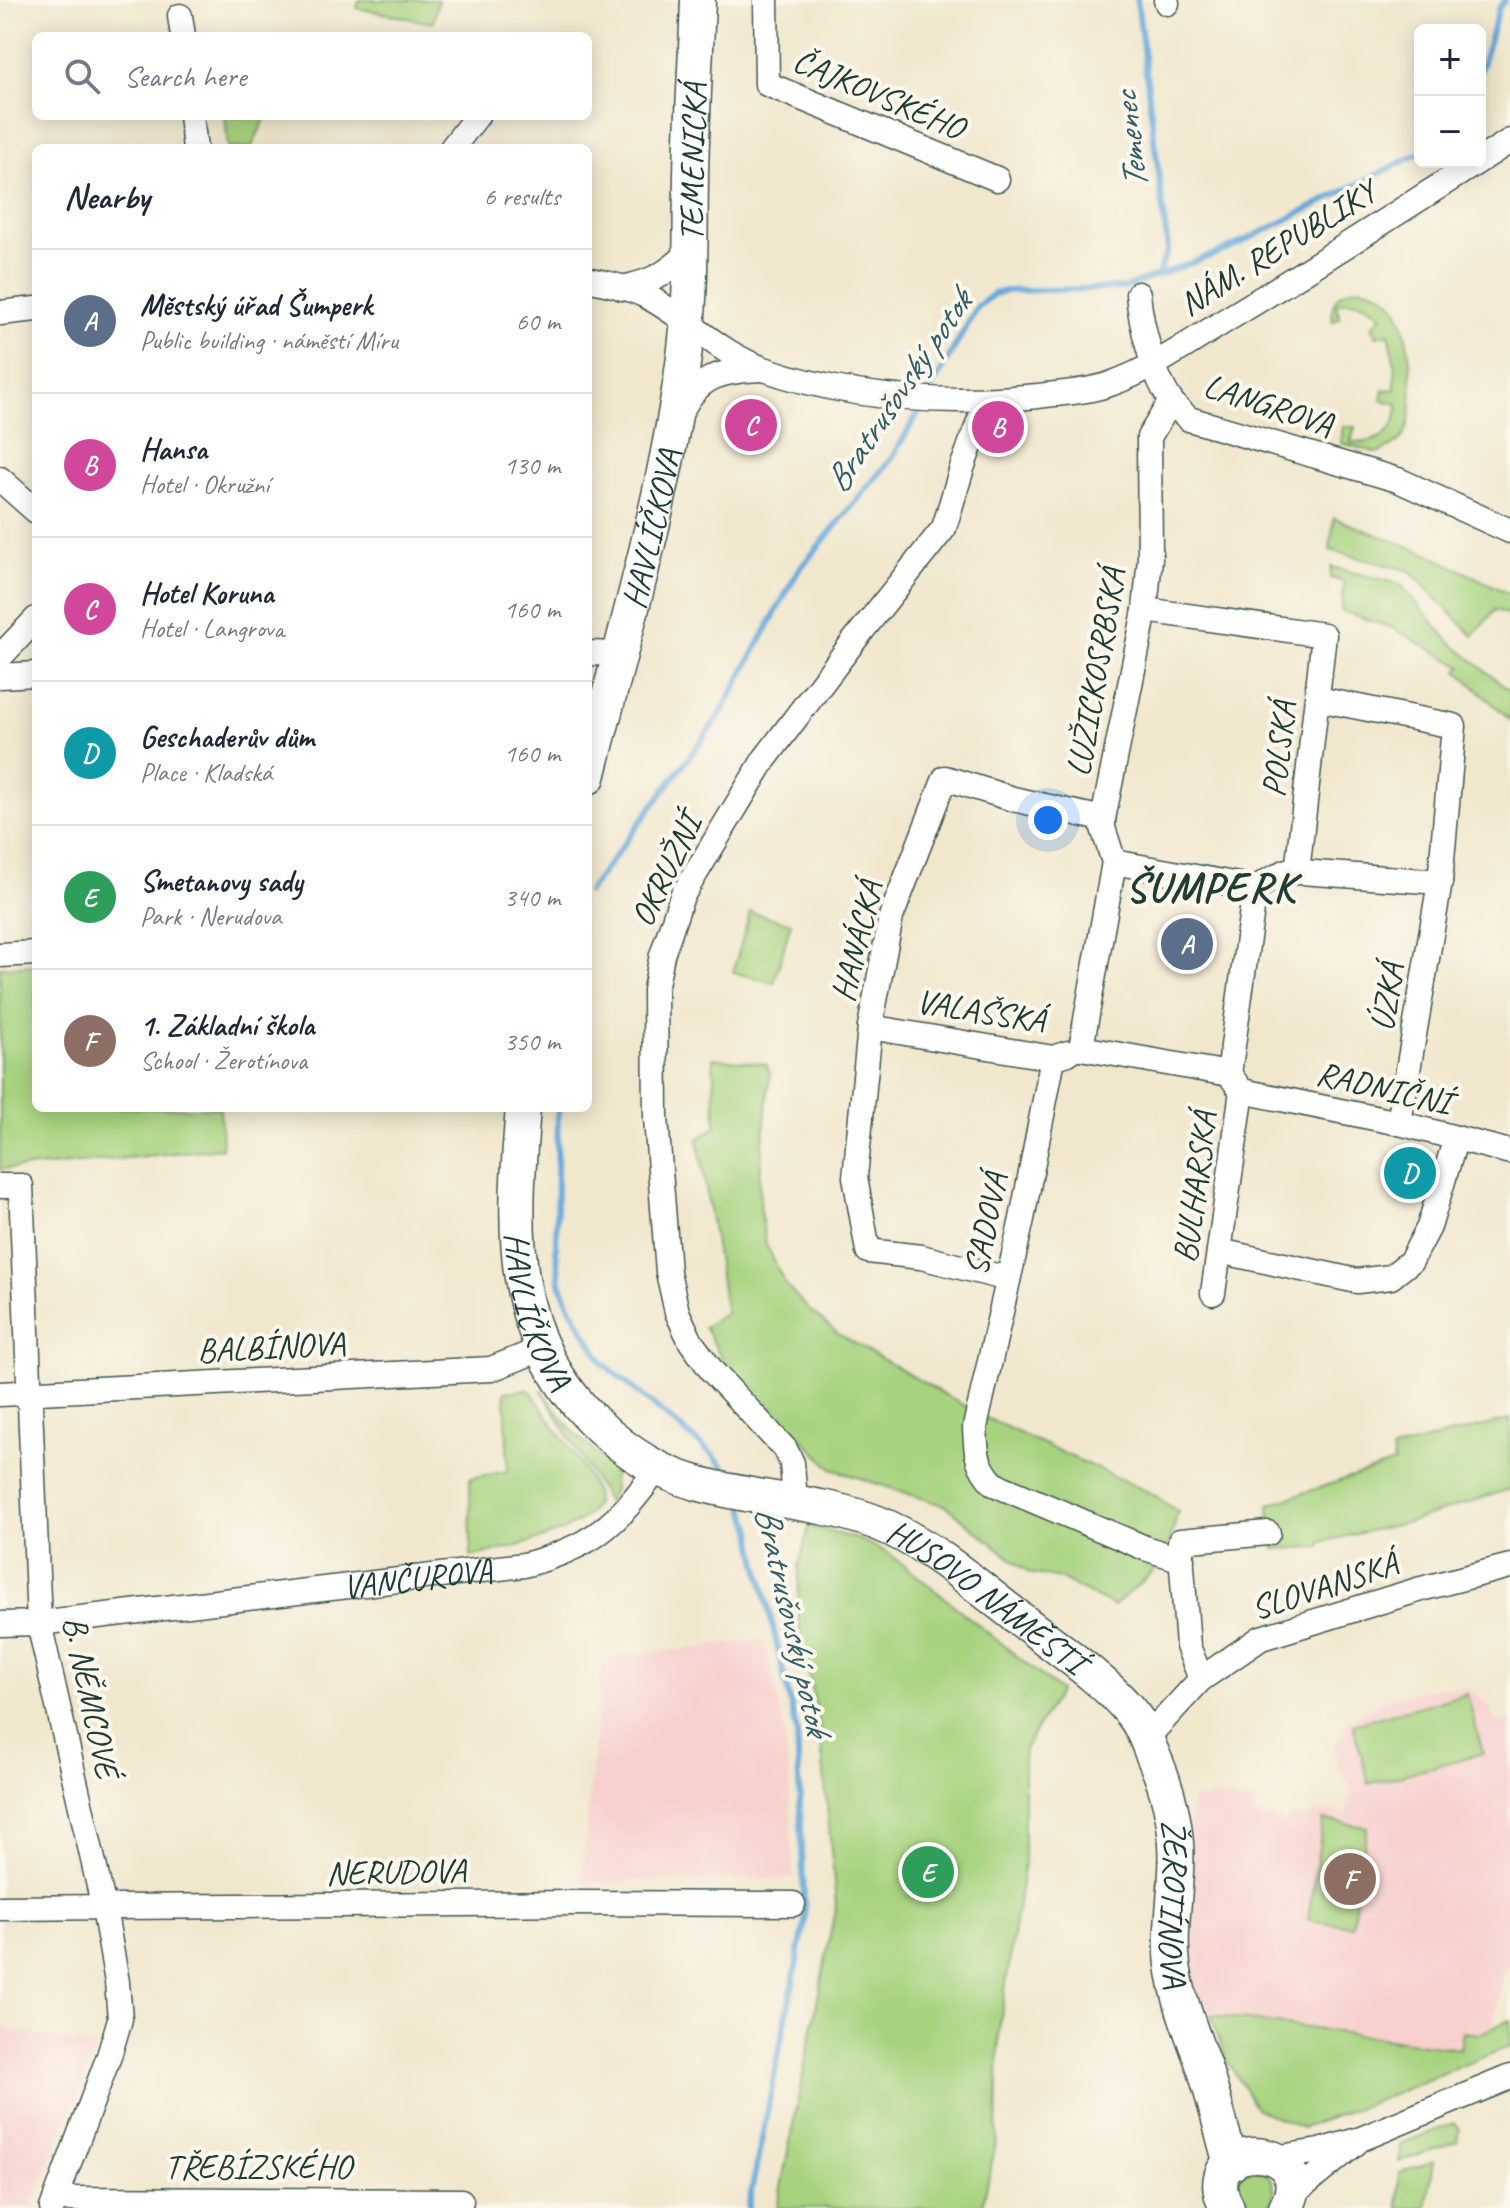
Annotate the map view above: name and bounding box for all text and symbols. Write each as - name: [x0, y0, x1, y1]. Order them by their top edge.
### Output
- map controls: [1414, 24, 1486, 168]
- button: +: [1414, 24, 1486, 96]
- search box: [32, 32, 592, 120]
- street label: ČAJKOVSKÉHO: [787, 38, 975, 150]
- icon: search: [60, 54, 104, 98]
- text: Search here: [124, 57, 246, 95]
- street label: TEMENICKÁ: [669, 78, 716, 242]
- water label: Temenec: [1101, 86, 1159, 192]
- button: −: [1414, 96, 1486, 168]
- street label: NÁM. REPUBLIKY: [1171, 167, 1388, 325]
- text: Nearby: [64, 175, 150, 218]
- text: 6 results: [484, 180, 560, 213]
- water label: Bratrušovský potok: [814, 276, 986, 501]
- text: Městský úřad Šumperk: [140, 286, 372, 324]
- text: A: [83, 305, 97, 338]
- text: 60 m: [516, 305, 560, 338]
- text: Public building · náměstí Míru: [140, 324, 398, 357]
- street label: LANGROVA: [1199, 363, 1340, 446]
- pin: C: [725, 395, 777, 455]
- pin: B: [972, 397, 1024, 457]
- text: Hansa: [140, 430, 207, 468]
- street label: HAVLÍČKOVA: [612, 445, 690, 613]
- text: B: [83, 449, 97, 482]
- text: 130 m: [504, 449, 560, 482]
- text: Hotel · Okružní: [140, 468, 269, 501]
- street label: LUŽICKOSRBSKÁ: [1056, 561, 1136, 779]
- text: Hotel Koruna: [140, 574, 274, 612]
- text: C: [84, 593, 96, 626]
- text: 160 m: [504, 593, 560, 626]
- text: Hotel · Langrova: [140, 612, 284, 645]
- street label: POLSKÁ: [1251, 695, 1306, 799]
- text: Geschaderův dům: [140, 718, 314, 756]
- text: D: [82, 737, 98, 770]
- text: 160 m: [504, 737, 560, 770]
- text: Place · Kladská: [140, 756, 272, 789]
- your location: [1028, 800, 1068, 840]
- street label: OKRUŽNÍ: [620, 801, 714, 933]
- district label: ŠUMPERK: [1125, 861, 1303, 914]
- text: Smetanovy sady: [140, 862, 302, 900]
- street label: HANÁCKÁ: [821, 873, 893, 1006]
- text: E: [83, 881, 97, 914]
- text: 340 m: [504, 881, 560, 914]
- text: Park · Nerudova: [140, 900, 281, 933]
- pin: A: [1161, 914, 1213, 974]
- street label: ÚZKÁ: [1359, 956, 1414, 1034]
- street label: VALAŠSKÁ: [914, 979, 1052, 1042]
- text: 1. Základní škola: [140, 1006, 314, 1044]
- text: F: [84, 1025, 96, 1058]
- text: 350 m: [504, 1025, 560, 1058]
- text: School · Žerotínova: [140, 1044, 307, 1077]
- street label: RADNIČNÍ: [1312, 1051, 1463, 1125]
- street label: BULHARSKÁ: [1163, 1105, 1227, 1265]
- pin: D: [1384, 1143, 1436, 1203]
- street label: SADOVÁ: [954, 1165, 1018, 1279]
- street label: HAVLÍČKOVA: [496, 1232, 582, 1398]
- street label: BALBÍNOVA: [196, 1321, 347, 1372]
- water label: Bratrušovský potok: [744, 1502, 843, 1746]
- street label: HUSOVO NÁMĚSTÍ: [880, 1509, 1100, 1688]
- street label: SLOVANSKÁ: [1246, 1540, 1406, 1629]
- street label: VANČUROVA: [340, 1548, 495, 1609]
- street label: B. NĚMCOVÉ: [53, 1612, 130, 1785]
- street label: ŽEROTÍNOVA: [1149, 1817, 1198, 1992]
- pin: E: [902, 1842, 954, 1902]
- street label: NERUDOVA: [326, 1849, 468, 1894]
- pin: F: [1324, 1849, 1376, 1909]
- street label: TŘEBÍZSKÉHO: [165, 2145, 356, 2188]

